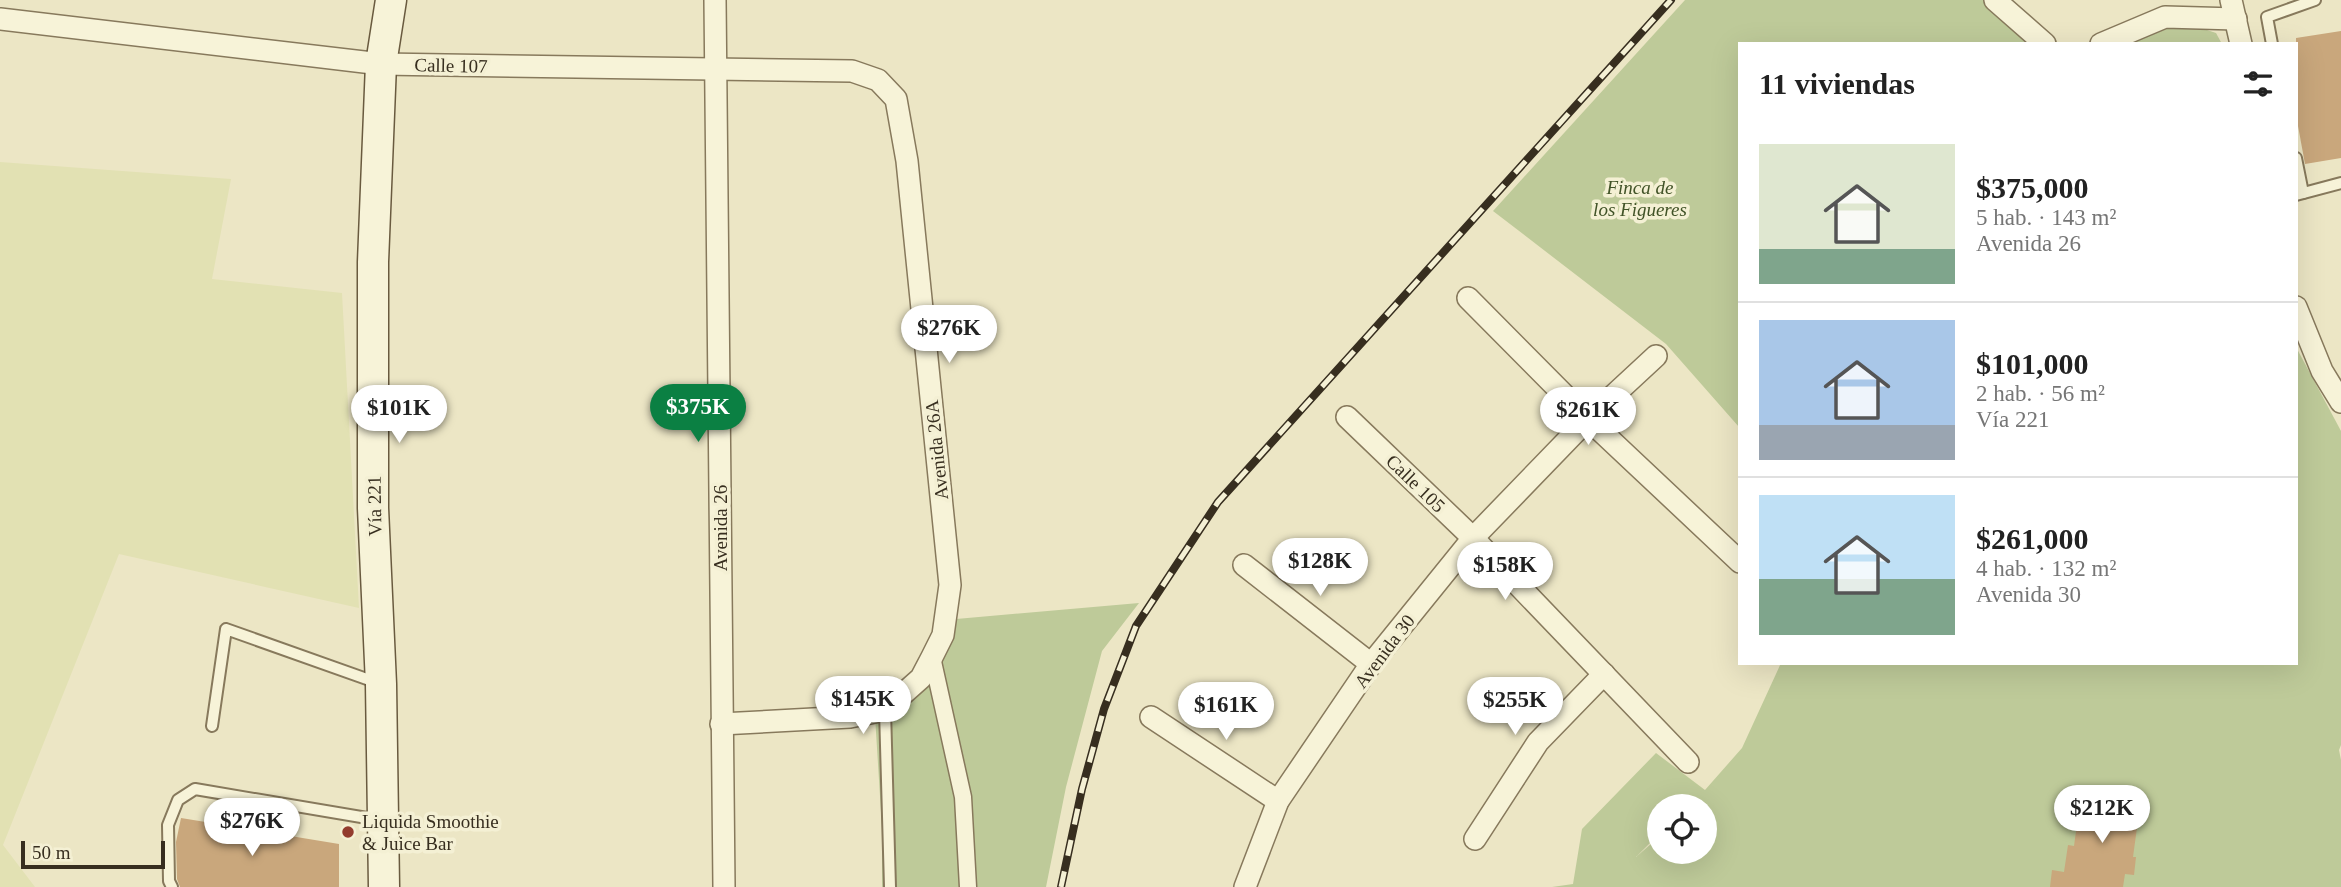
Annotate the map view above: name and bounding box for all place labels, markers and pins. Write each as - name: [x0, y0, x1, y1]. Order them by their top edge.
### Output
- pin: $276K: [900, 306, 998, 365]
- pin: $375K: [649, 384, 747, 444]
- pin: $101K: [350, 386, 448, 445]
- pin: $261K: [1539, 388, 1637, 447]
- pin: $128K: [1271, 538, 1369, 598]
- pin: $158K: [1456, 542, 1554, 602]
- pin: $145K: [814, 676, 912, 736]
- pin: $255K: [1466, 678, 1564, 737]
- pin: $161K: [1177, 682, 1275, 742]
- pin: $212K: [2053, 786, 2151, 845]
- pin: $276K: [203, 798, 301, 858]
- place label: Liquida Smoothie & Juice Bar: [362, 811, 499, 854]
- marker: Liquida Smoothie & Juice Bar: [340, 824, 356, 840]

